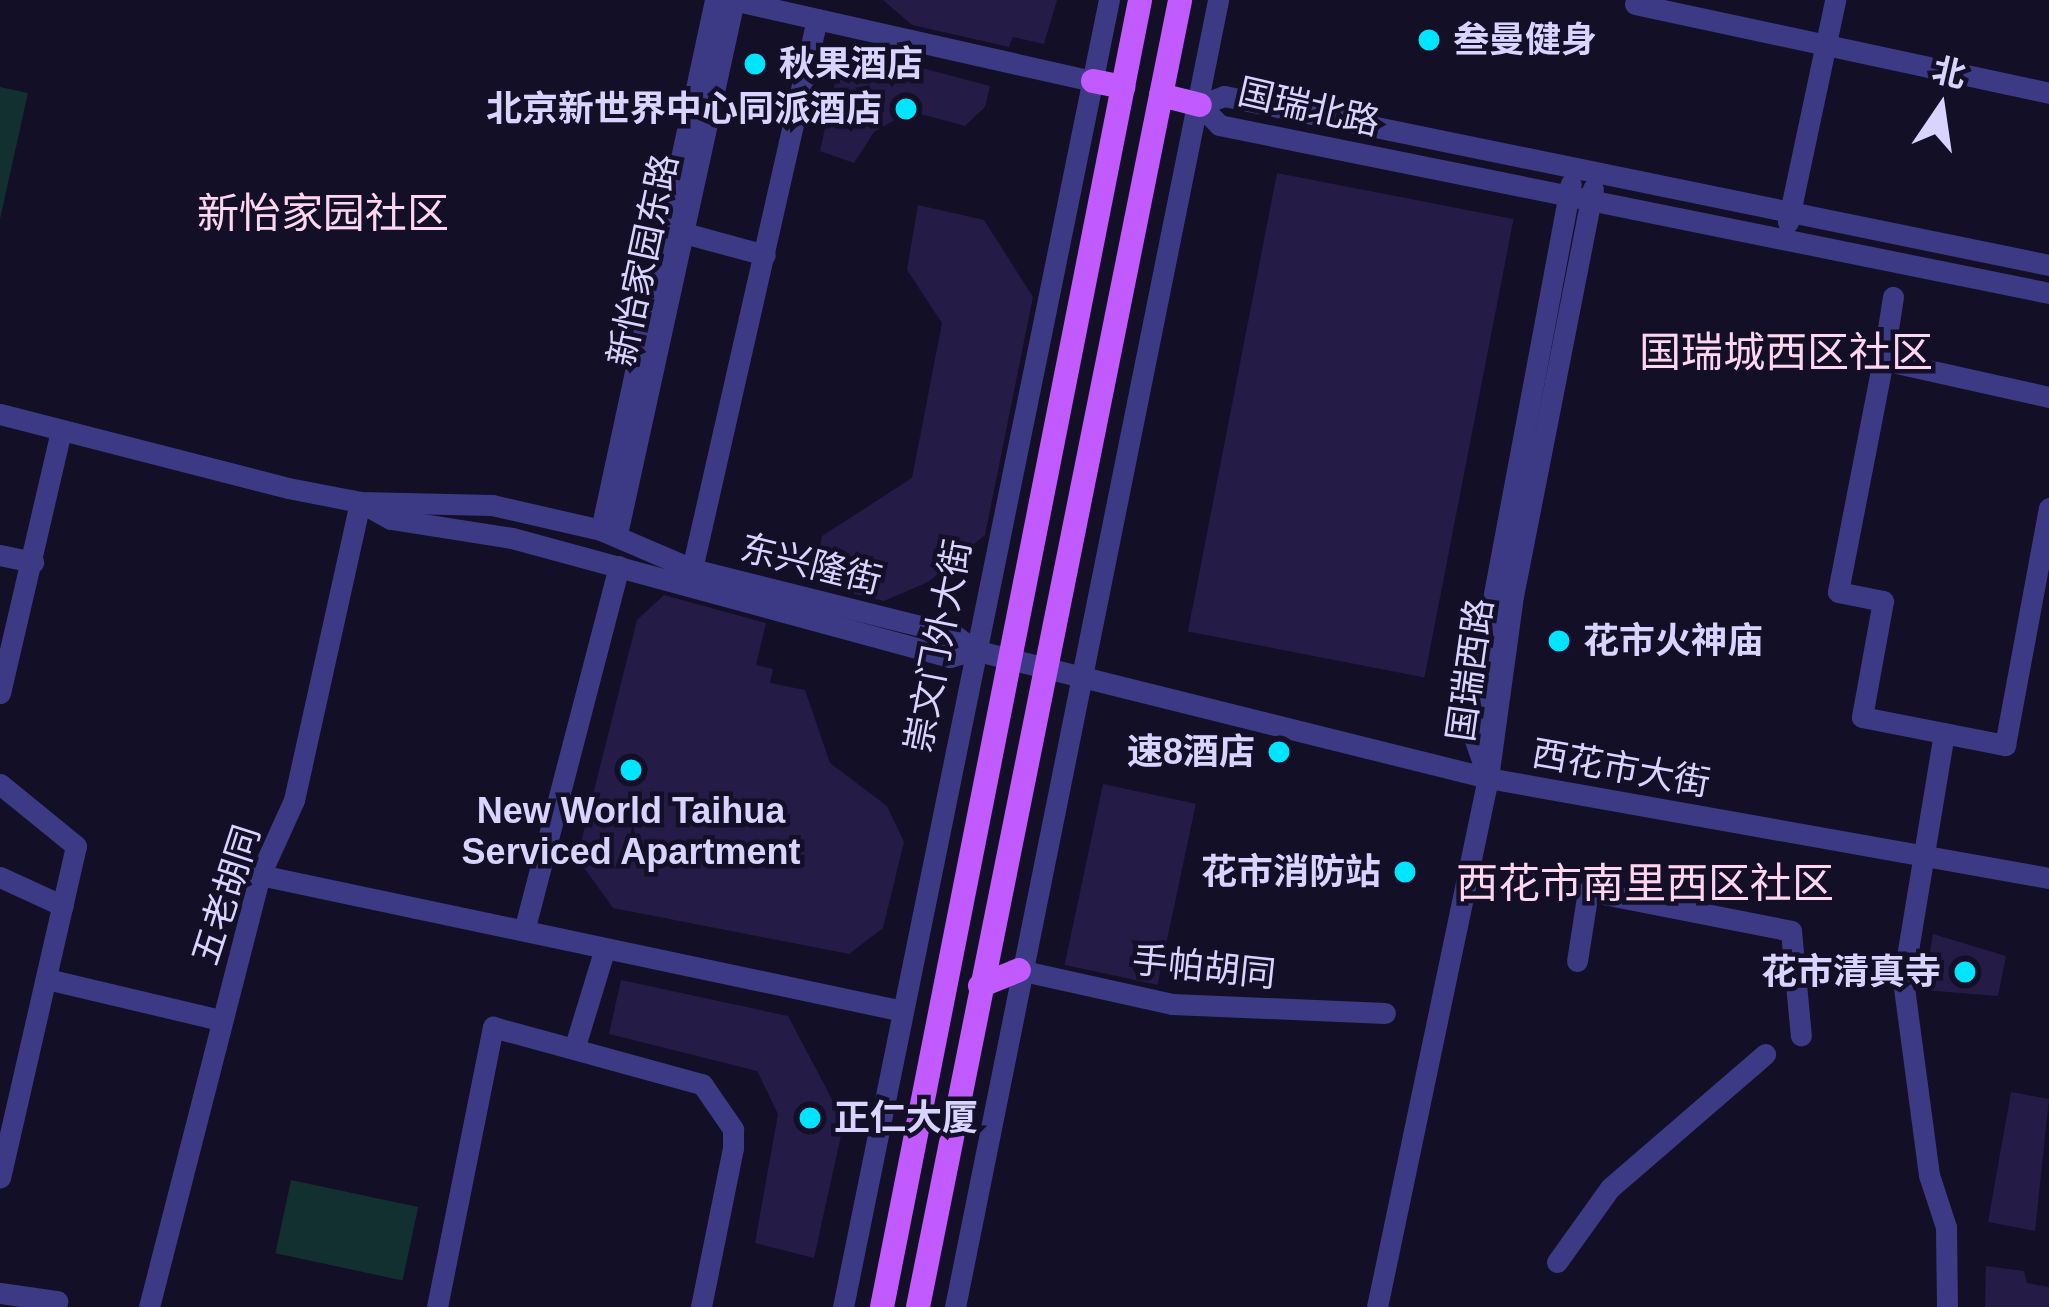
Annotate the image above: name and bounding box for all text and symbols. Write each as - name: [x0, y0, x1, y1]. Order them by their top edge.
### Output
- place label: 叁曼健身: [1453, 18, 1597, 62]
- marker: 叁曼健身: [1416, 27, 1442, 53]
- place label: 秋果酒店: [779, 42, 923, 86]
- north arrow: [1881, 48, 2001, 168]
- marker: 秋果酒店: [742, 51, 768, 77]
- text: 北: [1929, 51, 1969, 94]
- street label: 国瑞北路: [1234, 70, 1384, 144]
- place label: 北京新世界中心同派酒店: [486, 87, 882, 131]
- marker: 北京新世界中心同派酒店: [893, 96, 919, 122]
- street label: 新怡家园东路: [599, 150, 687, 370]
- district label: 新怡家园社区: [197, 189, 449, 239]
- district label: 国瑞城西区社区: [1639, 328, 1933, 378]
- street label: 东兴隆街: [736, 526, 886, 602]
- street label: 崇文门外大街: [896, 536, 980, 756]
- street label: 国瑞西路: [1439, 596, 1501, 744]
- place label: 花市火神庙: [1583, 619, 1763, 663]
- marker: 花市火神庙: [1546, 628, 1572, 654]
- place label: 速8酒店: [1127, 730, 1255, 774]
- street label: 西花市大街: [1529, 731, 1713, 805]
- marker: 速8酒店: [1266, 739, 1292, 765]
- marker: New World Taihua Serviced Apartment: [618, 757, 644, 783]
- place label: New World Taihua Serviced Apartment: [461, 788, 801, 873]
- street label: 五老胡同: [183, 820, 269, 970]
- place label: 花市消防站: [1201, 850, 1381, 894]
- marker: 花市消防站: [1392, 859, 1418, 885]
- district label: 西花市南里西区社区: [1456, 859, 1834, 909]
- street label: 手帕胡同: [1130, 938, 1278, 996]
- place label: 花市清真寺: [1761, 950, 1941, 994]
- marker: 花市清真寺: [1952, 959, 1978, 985]
- place label: 正仁大厦: [834, 1096, 978, 1140]
- marker: 正仁大厦: [797, 1105, 823, 1131]

